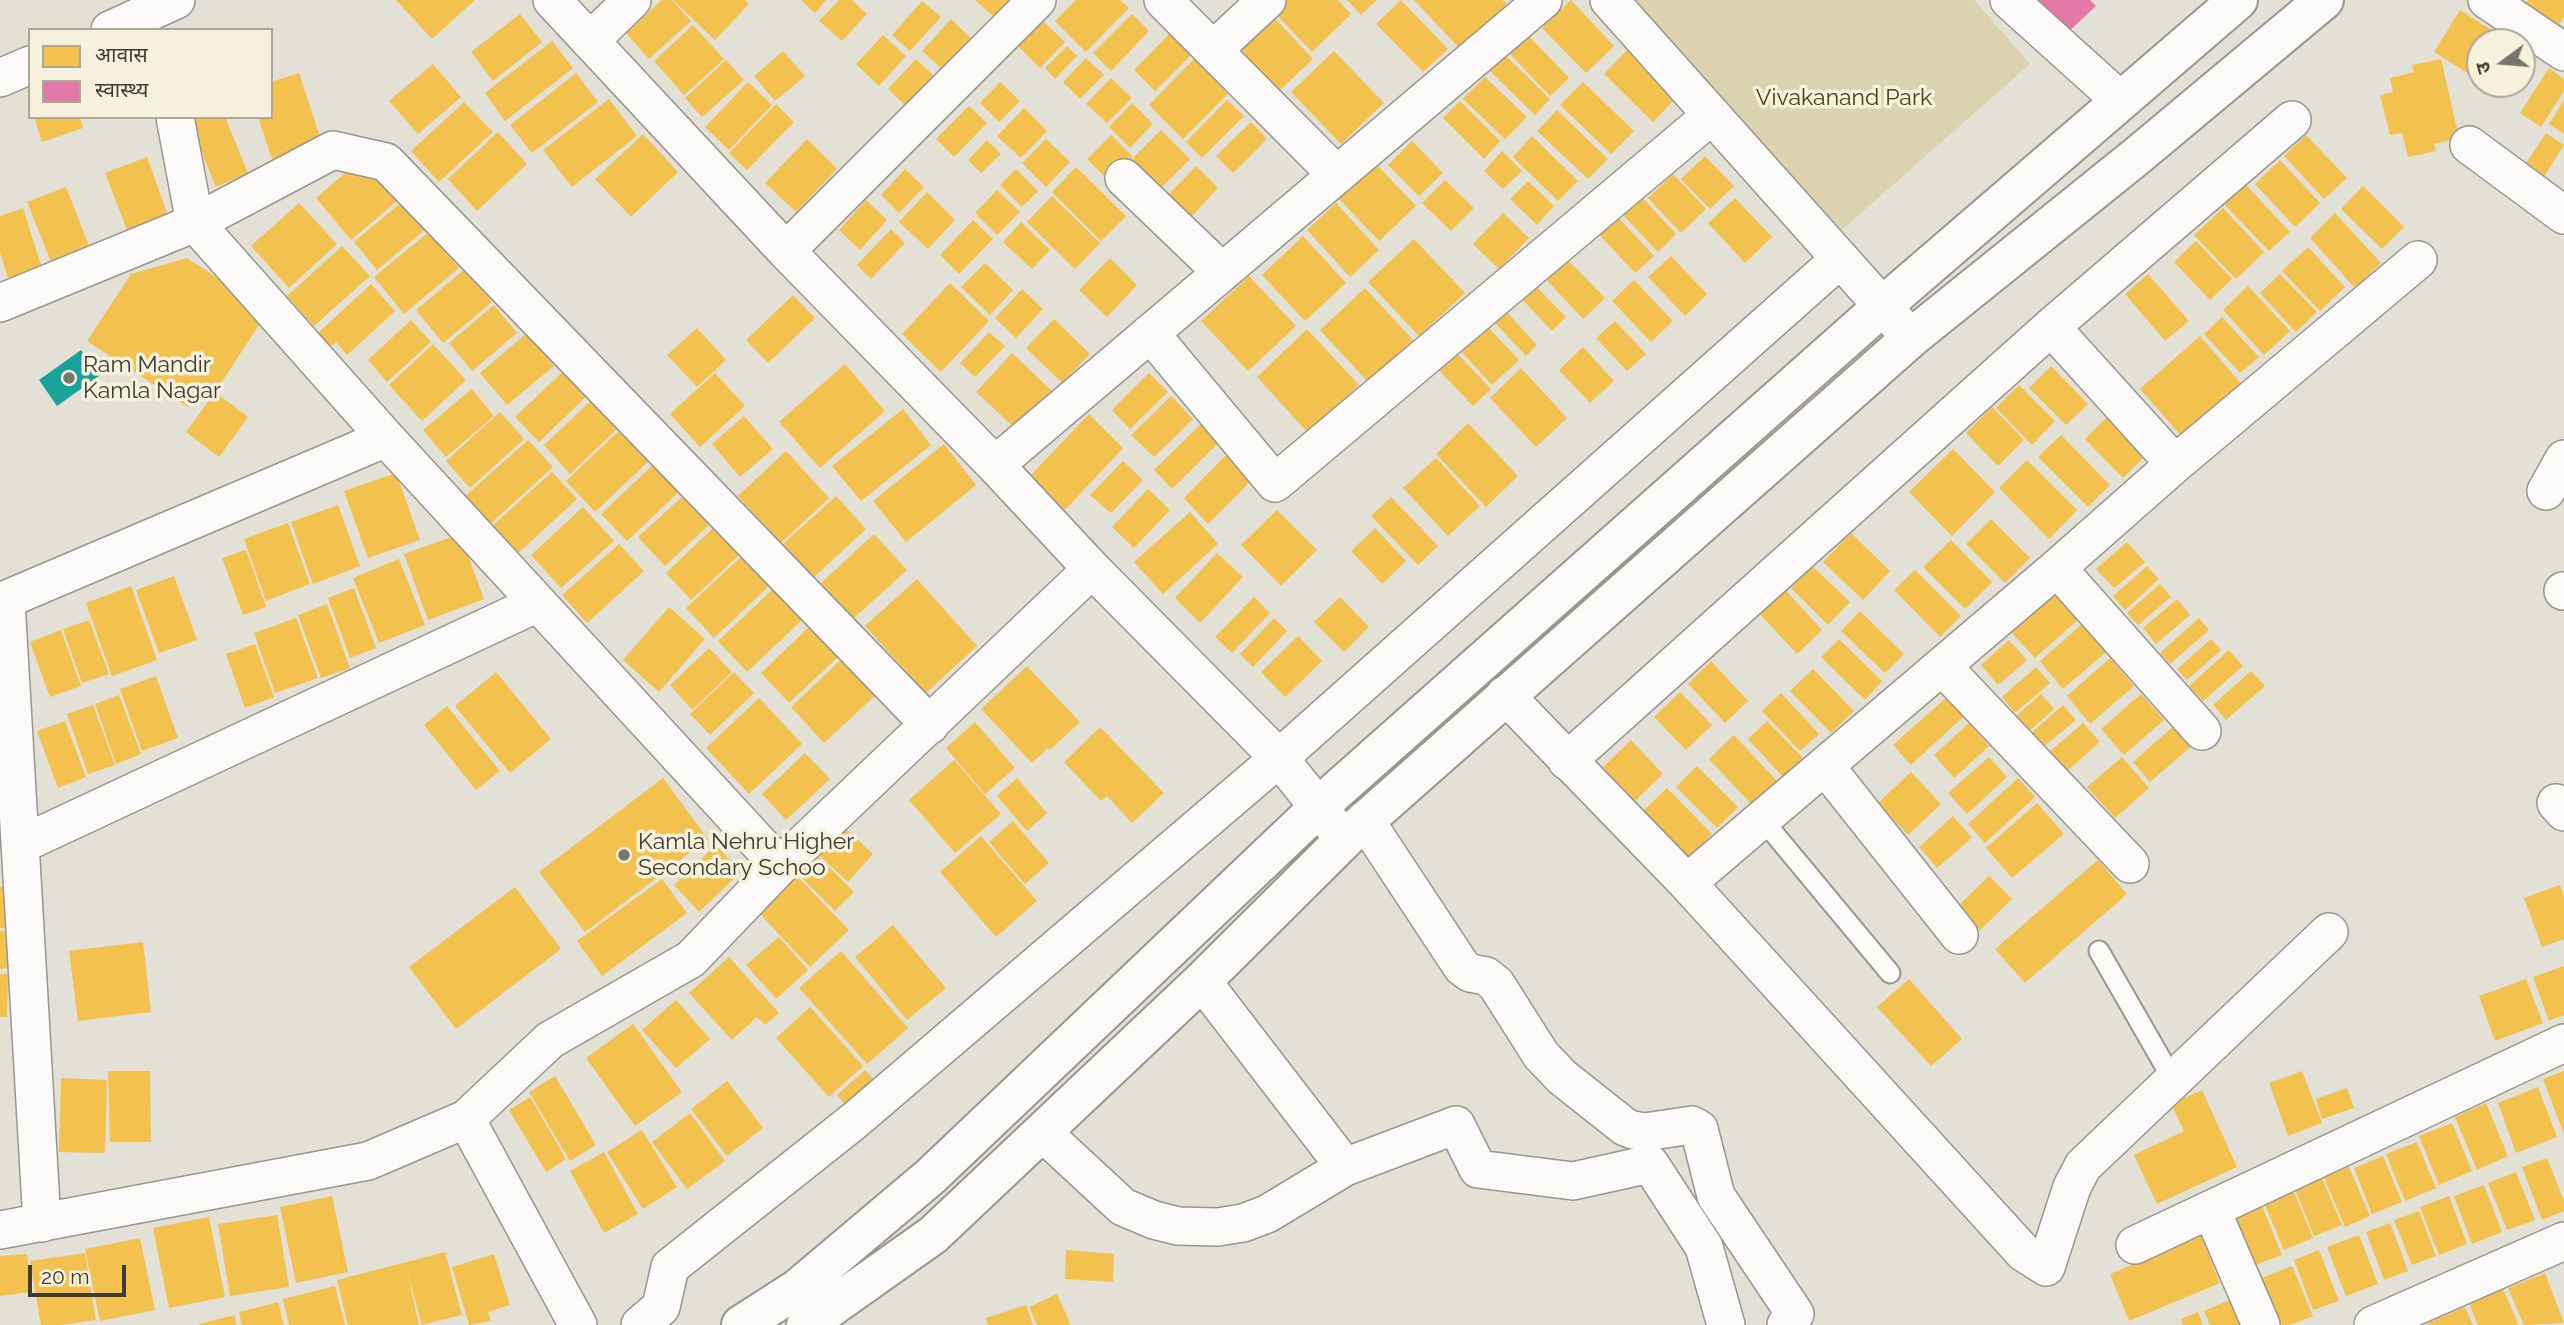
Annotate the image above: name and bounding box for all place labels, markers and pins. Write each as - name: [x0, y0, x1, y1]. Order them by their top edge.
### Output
- place label: Ram Mandir Kamla Nagar: [83, 351, 221, 405]
- marker: Ram Mandir Kamla Nagar: [61, 370, 77, 386]
- place label: Kamla Nehru Higher Secondary Schoo: [638, 828, 854, 882]
- marker: Kamla Nehru Higher Secondary Schoo: [616, 847, 632, 863]

